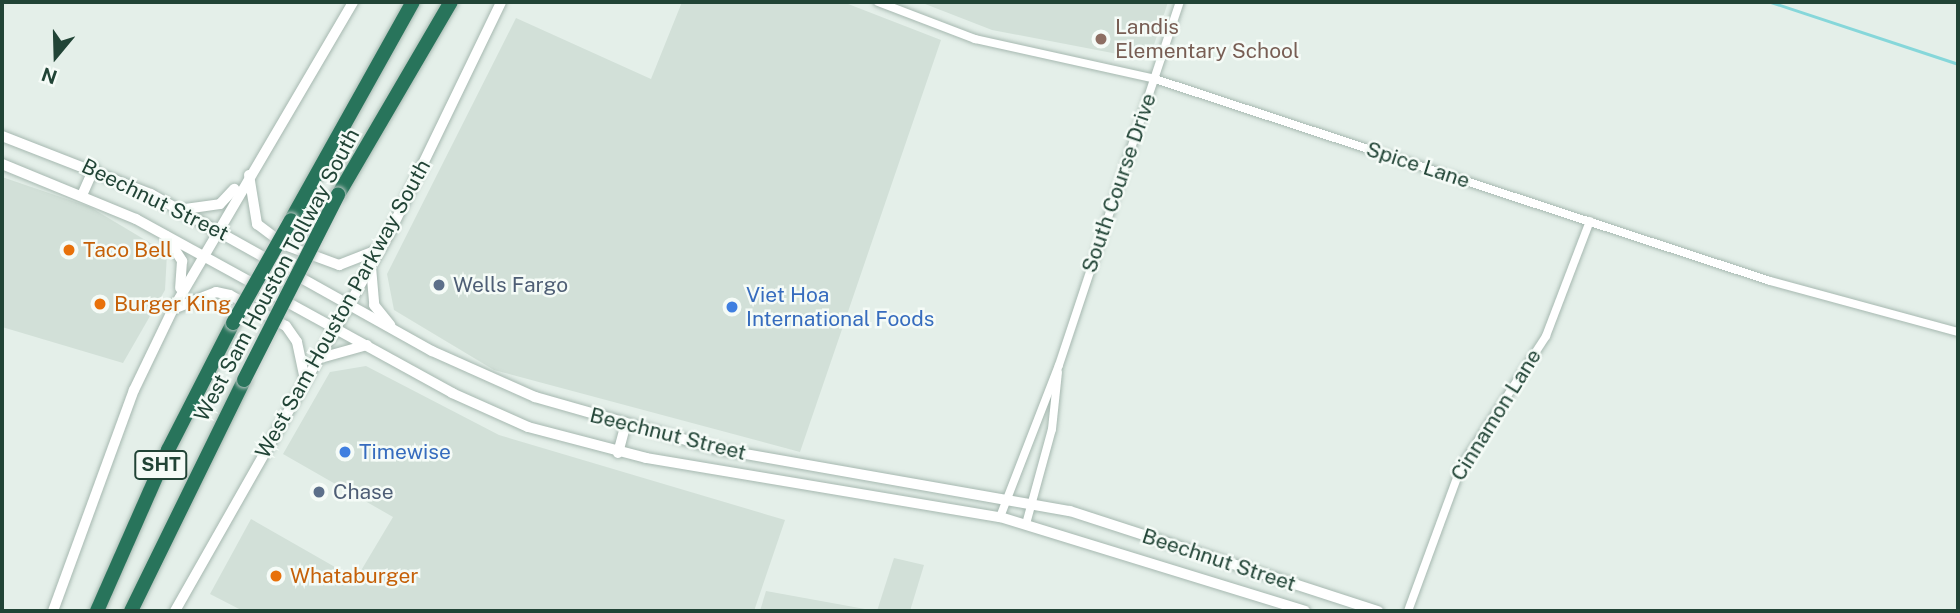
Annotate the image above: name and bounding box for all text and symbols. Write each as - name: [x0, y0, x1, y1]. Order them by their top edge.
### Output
- place label: Landis Elementary School: [1115, 14, 1299, 64]
- north arrow: [21, 21, 91, 91]
- marker: Landis Elementary School: [1093, 31, 1109, 47]
- text: N: [39, 63, 60, 89]
- street label: South Course Drive: [1076, 90, 1162, 276]
- street label: West Sam Houston Tollway South: [189, 124, 365, 426]
- street label: Spice Lane: [1363, 136, 1473, 194]
- street label: Beechnut Street: [77, 154, 233, 246]
- street label: West Sam Houston Parkway South: [250, 155, 436, 463]
- place label: Taco Bell: [83, 237, 173, 263]
- marker: Taco Bell: [61, 242, 77, 258]
- place label: Wells Fargo: [453, 272, 568, 298]
- marker: Wells Fargo: [431, 277, 447, 293]
- place label: Viet Hoa International Foods: [746, 282, 934, 332]
- place label: Burger King: [114, 291, 231, 317]
- marker: Burger King: [92, 296, 108, 312]
- marker: Viet Hoa International Foods: [724, 299, 740, 315]
- street label: Cinnamon Lane: [1445, 345, 1547, 485]
- street label: Beechnut Street: [587, 402, 749, 466]
- place label: Timewise: [359, 439, 451, 465]
- marker: Timewise: [337, 444, 353, 460]
- road number: SHT: [133, 450, 189, 480]
- place label: Chase: [333, 479, 394, 505]
- marker: Chase: [311, 484, 327, 500]
- street label: Beechnut Street: [1139, 523, 1299, 597]
- place label: Whataburger: [290, 563, 418, 589]
- marker: Whataburger: [268, 568, 284, 584]

